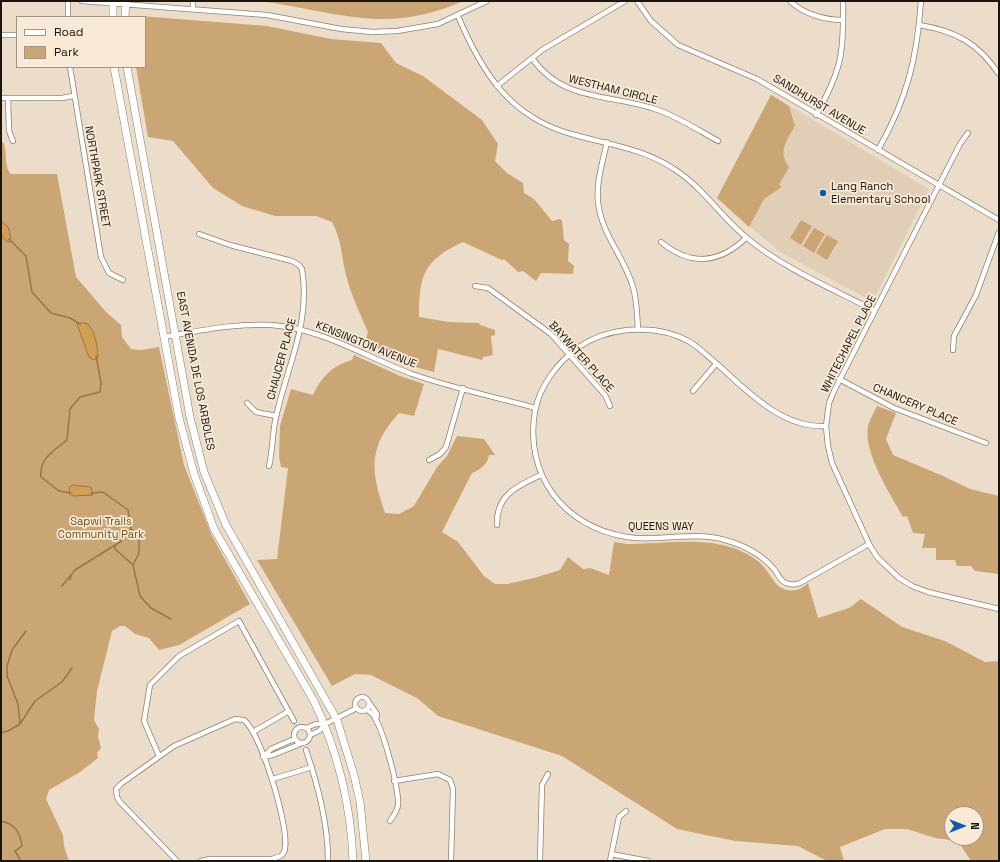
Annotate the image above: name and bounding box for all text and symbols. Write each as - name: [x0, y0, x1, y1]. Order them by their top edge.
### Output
- legend: [16, 16, 146, 68]
- text: Road: [54, 24, 83, 40]
- text: Park: [54, 44, 79, 60]
- street label: SANDHURST AVENUE: [770, 72, 868, 138]
- street label: WESTHAM CIRCLE: [567, 73, 659, 107]
- street label: NORTHPARK STREET: [82, 125, 112, 229]
- place label: Lang Ranch Elementary School: [831, 180, 930, 206]
- marker: Lang Ranch Elementary School: [818, 188, 828, 198]
- street label: EAST AVENIDA DE LOS ARBOLES: [173, 290, 217, 452]
- street label: WHITECHAPEL PLACE: [819, 293, 879, 395]
- street label: CHAUCER PLACE: [265, 317, 299, 401]
- street label: KENSINGTON AVENUE: [314, 319, 418, 371]
- street label: BAYWATER PLACE: [546, 319, 616, 395]
- street label: CHANCERY PLACE: [871, 381, 959, 429]
- park label: Sapwi Trails Community Park: [58, 515, 144, 541]
- street label: QUEENS WAY: [628, 520, 694, 534]
- north arrow: [944, 806, 984, 846]
- text: N: [968, 822, 982, 830]

